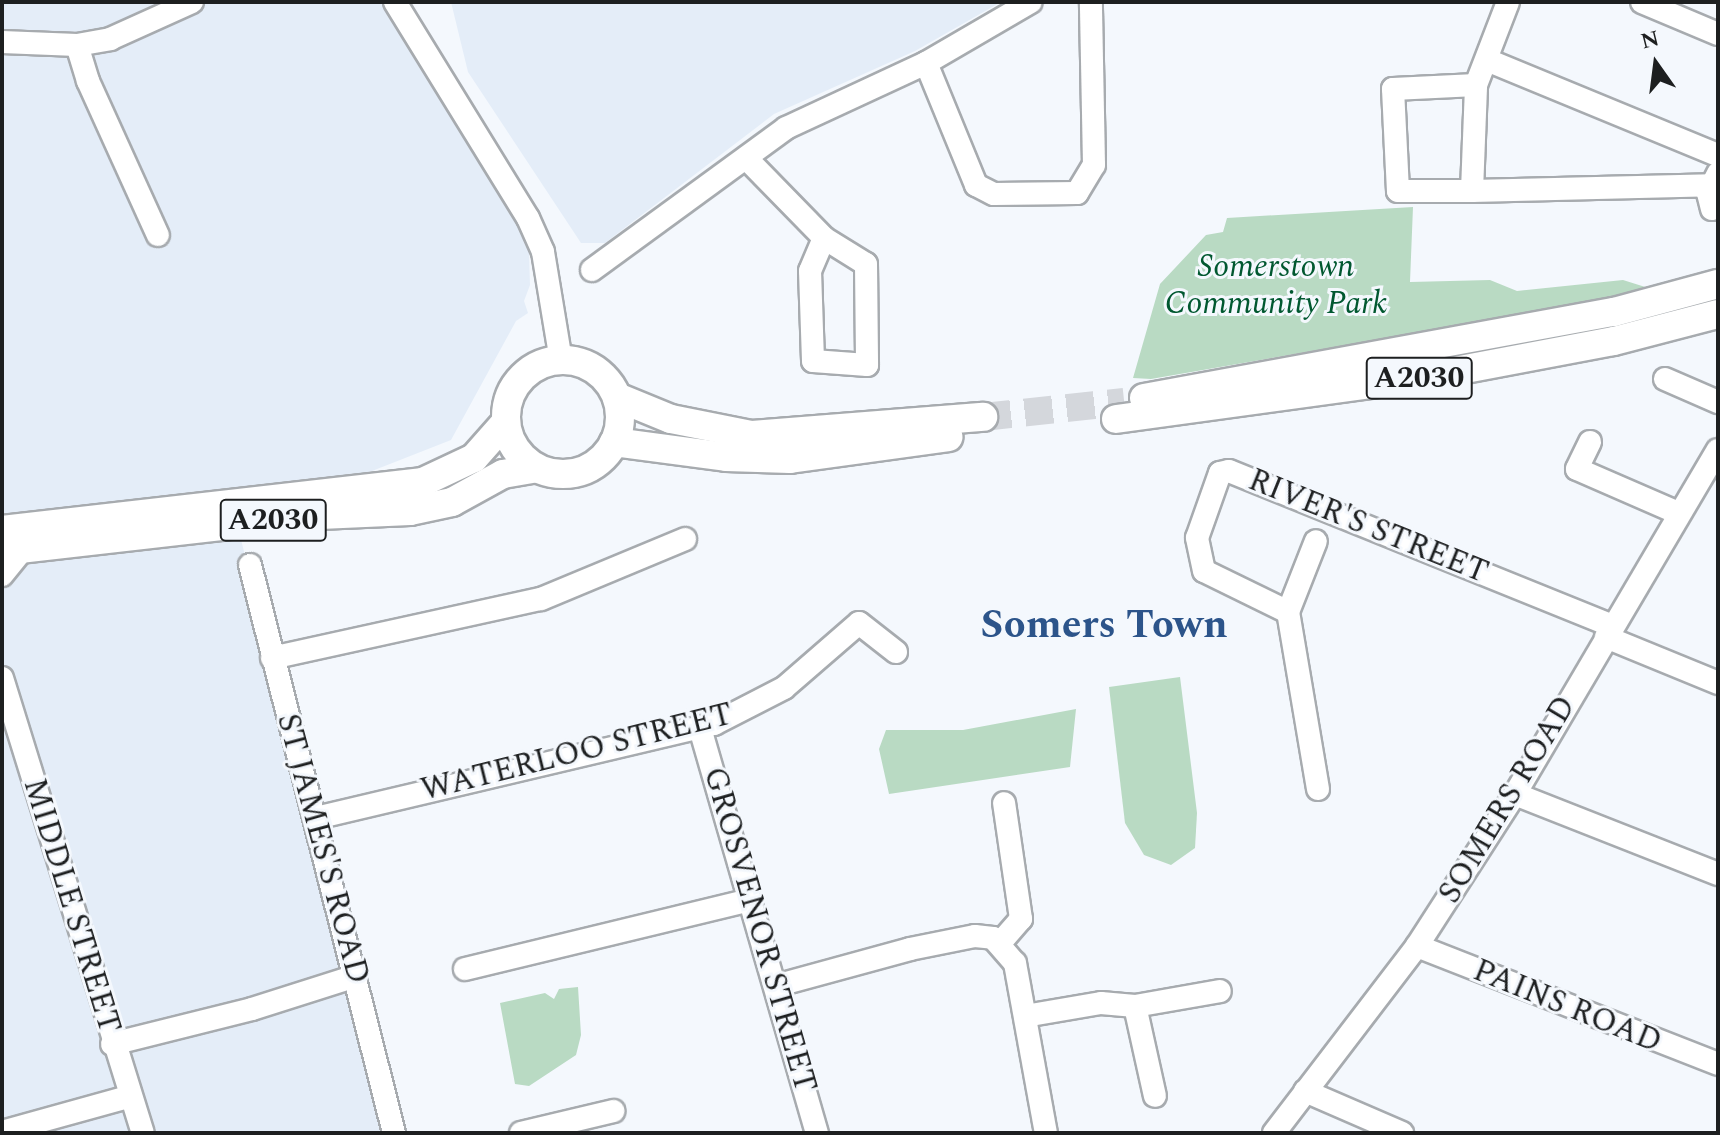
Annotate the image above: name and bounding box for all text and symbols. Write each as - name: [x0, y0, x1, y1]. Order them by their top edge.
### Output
- text: N: [1637, 22, 1663, 58]
- north arrow: [1616, 24, 1696, 104]
- park label: Somerstown Community Park: [1165, 249, 1387, 324]
- road number: A2030: [1365, 352, 1473, 404]
- street label: RIVER'S STREET: [1242, 461, 1494, 593]
- road number: A2030: [219, 494, 327, 546]
- district label: Somers Town: [980, 602, 1228, 650]
- street label: SOMERS ROAD: [1431, 689, 1585, 911]
- street label: WATERLOO STREET: [417, 696, 737, 810]
- street label: ST JAMES'S ROAD: [267, 710, 377, 988]
- street label: GROSVENOR STREET: [694, 763, 824, 1097]
- street label: MIDDLE STREET: [14, 774, 128, 1038]
- street label: PAINS ROAD: [1467, 952, 1667, 1062]

